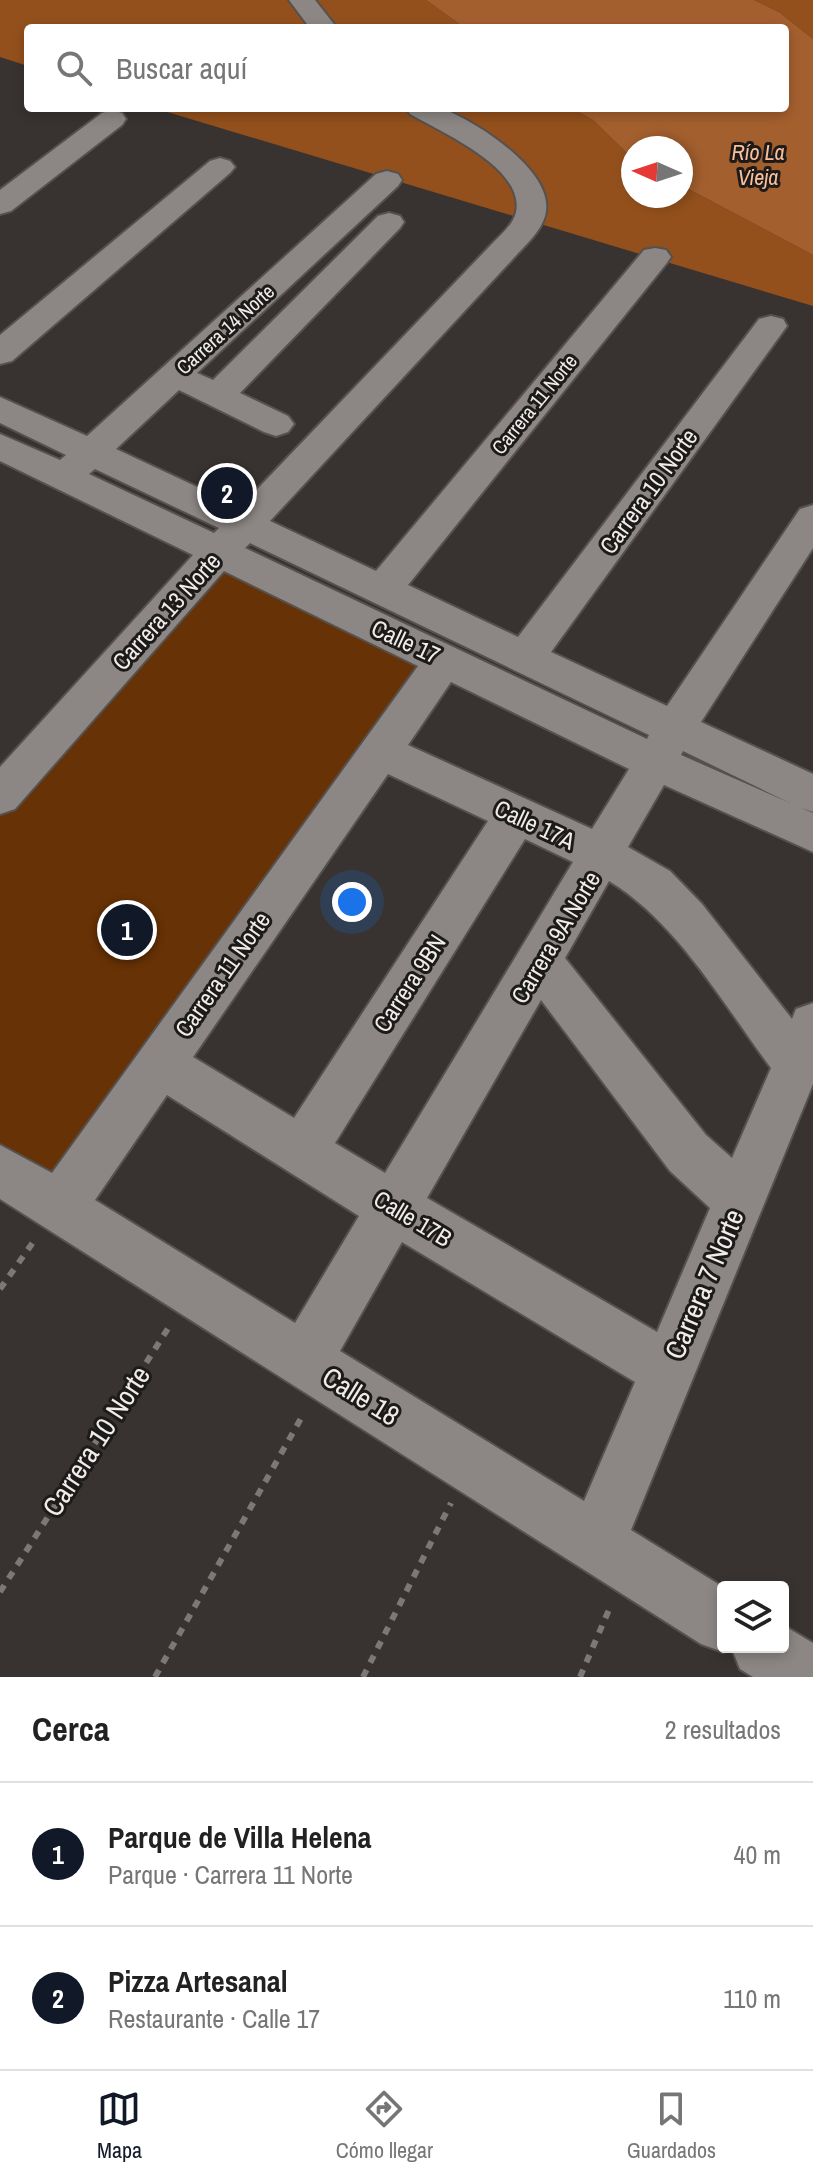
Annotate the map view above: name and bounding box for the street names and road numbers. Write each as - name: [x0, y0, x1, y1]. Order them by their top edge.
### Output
- street label: Carrera 14 Norte: [170, 278, 280, 380]
- street label: Carrera 11 Norte: [485, 348, 583, 460]
- street label: Carrera 10 Norte: [592, 422, 704, 560]
- street label: Carrera 13 Norte: [105, 545, 227, 677]
- street label: Calle 17: [367, 611, 446, 671]
- street label: Calle 17A: [490, 791, 581, 857]
- street label: Carrera 9A Norte: [503, 865, 607, 1009]
- street label: Carrera 11 Norte: [167, 905, 277, 1043]
- street label: Carrera 9BN: [366, 928, 452, 1038]
- street label: Calle 17B: [368, 1182, 458, 1254]
- street label: Carrera 7 Norte: [655, 1203, 753, 1365]
- street label: Carrera 10 Norte: [33, 1358, 159, 1524]
- street label: Calle 18: [315, 1358, 407, 1434]

